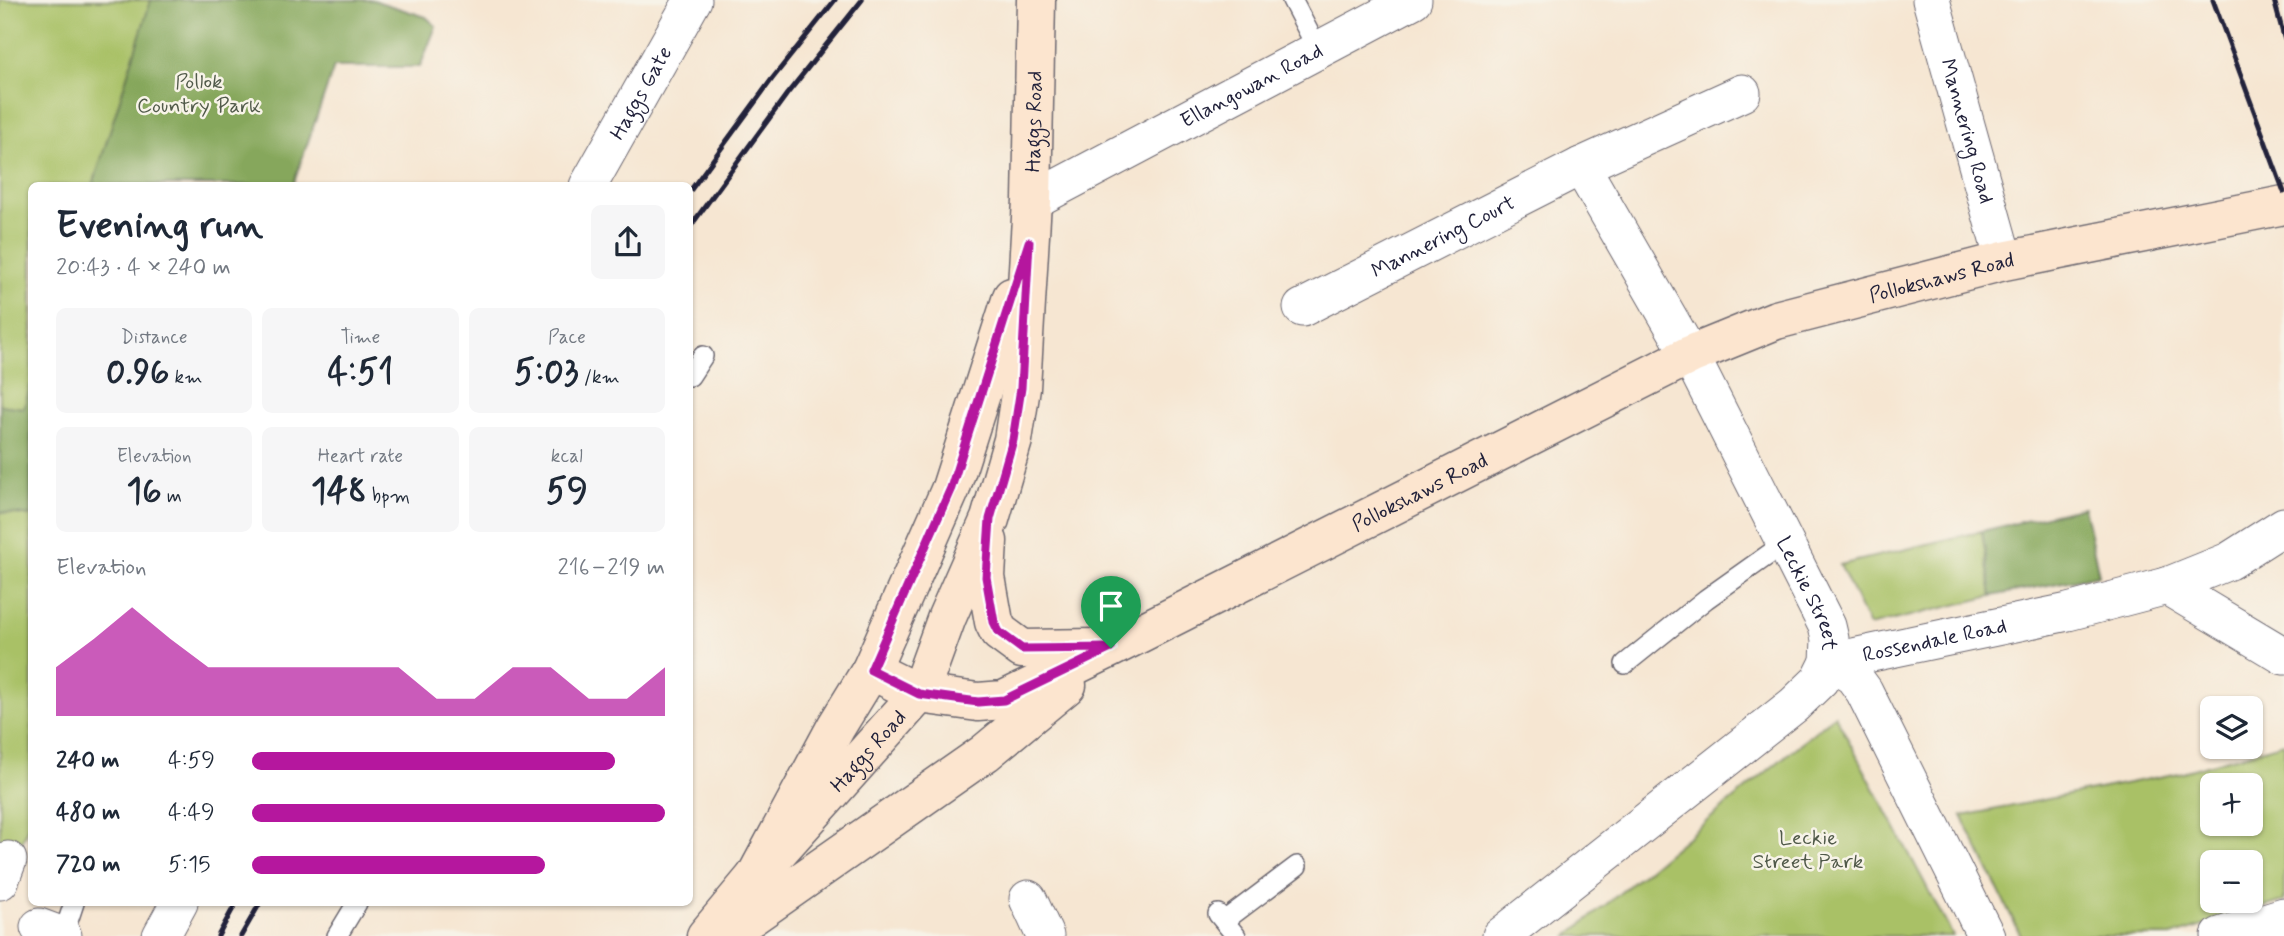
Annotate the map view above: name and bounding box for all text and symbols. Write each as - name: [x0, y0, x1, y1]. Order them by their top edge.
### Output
- street label: Ellangowan Road: [1176, 37, 1328, 135]
- street label: Haggs Gate: [604, 42, 679, 145]
- street label: Mannering Road: [1933, 56, 2000, 207]
- park label: Pollok Country Park: [137, 68, 261, 120]
- street label: Haggs Road: [1020, 70, 1050, 173]
- street label: Mannering Court: [1367, 189, 1520, 285]
- text: Evening run: [56, 202, 263, 251]
- button: share: [591, 205, 665, 279]
- street label: Pollokshaws Road: [1866, 246, 2017, 310]
- text: 20:43 · 4 × 240 m: [56, 253, 231, 283]
- text: Distance: [121, 325, 188, 350]
- text: Time: [341, 325, 380, 350]
- text: Pace: [548, 325, 586, 350]
- text: 0.96: [106, 350, 169, 396]
- text: 4:51: [328, 350, 393, 396]
- text: 5:03: [514, 350, 579, 396]
- text: km: [169, 365, 202, 390]
- text: /km: [579, 365, 620, 390]
- text: Elevation: [117, 444, 192, 469]
- text: Heart rate: [318, 444, 403, 469]
- text: kcal: [551, 444, 583, 469]
- street label: Pollokshaws Road: [1347, 447, 1493, 539]
- text: 16: [127, 469, 162, 515]
- text: 148: [311, 469, 367, 515]
- text: 59: [546, 469, 588, 515]
- text: m: [162, 484, 182, 509]
- text: bpm: [367, 484, 410, 509]
- street label: Leckie Street: [1769, 532, 1843, 652]
- text: Elevation: [56, 553, 147, 583]
- text: 216–219 m: [558, 553, 665, 583]
- pin: [1081, 576, 1141, 648]
- icon: arrive: [1092, 587, 1130, 625]
- street label: Rossendale Road: [1860, 612, 2009, 670]
- map controls: [2200, 696, 2263, 913]
- button: layers: [2200, 696, 2263, 759]
- street label: Haggs Road: [824, 704, 913, 799]
- text: 240 m: [56, 746, 120, 776]
- text: 4:59: [168, 746, 215, 776]
- button: +: [2200, 773, 2263, 836]
- text: 480 m: [56, 798, 120, 828]
- text: 4:49: [168, 798, 215, 828]
- park label: Leckie Street Park: [1753, 824, 1864, 876]
- text: 720 m: [56, 850, 120, 880]
- text: 5:15: [168, 850, 210, 880]
- button: −: [2200, 850, 2263, 913]

